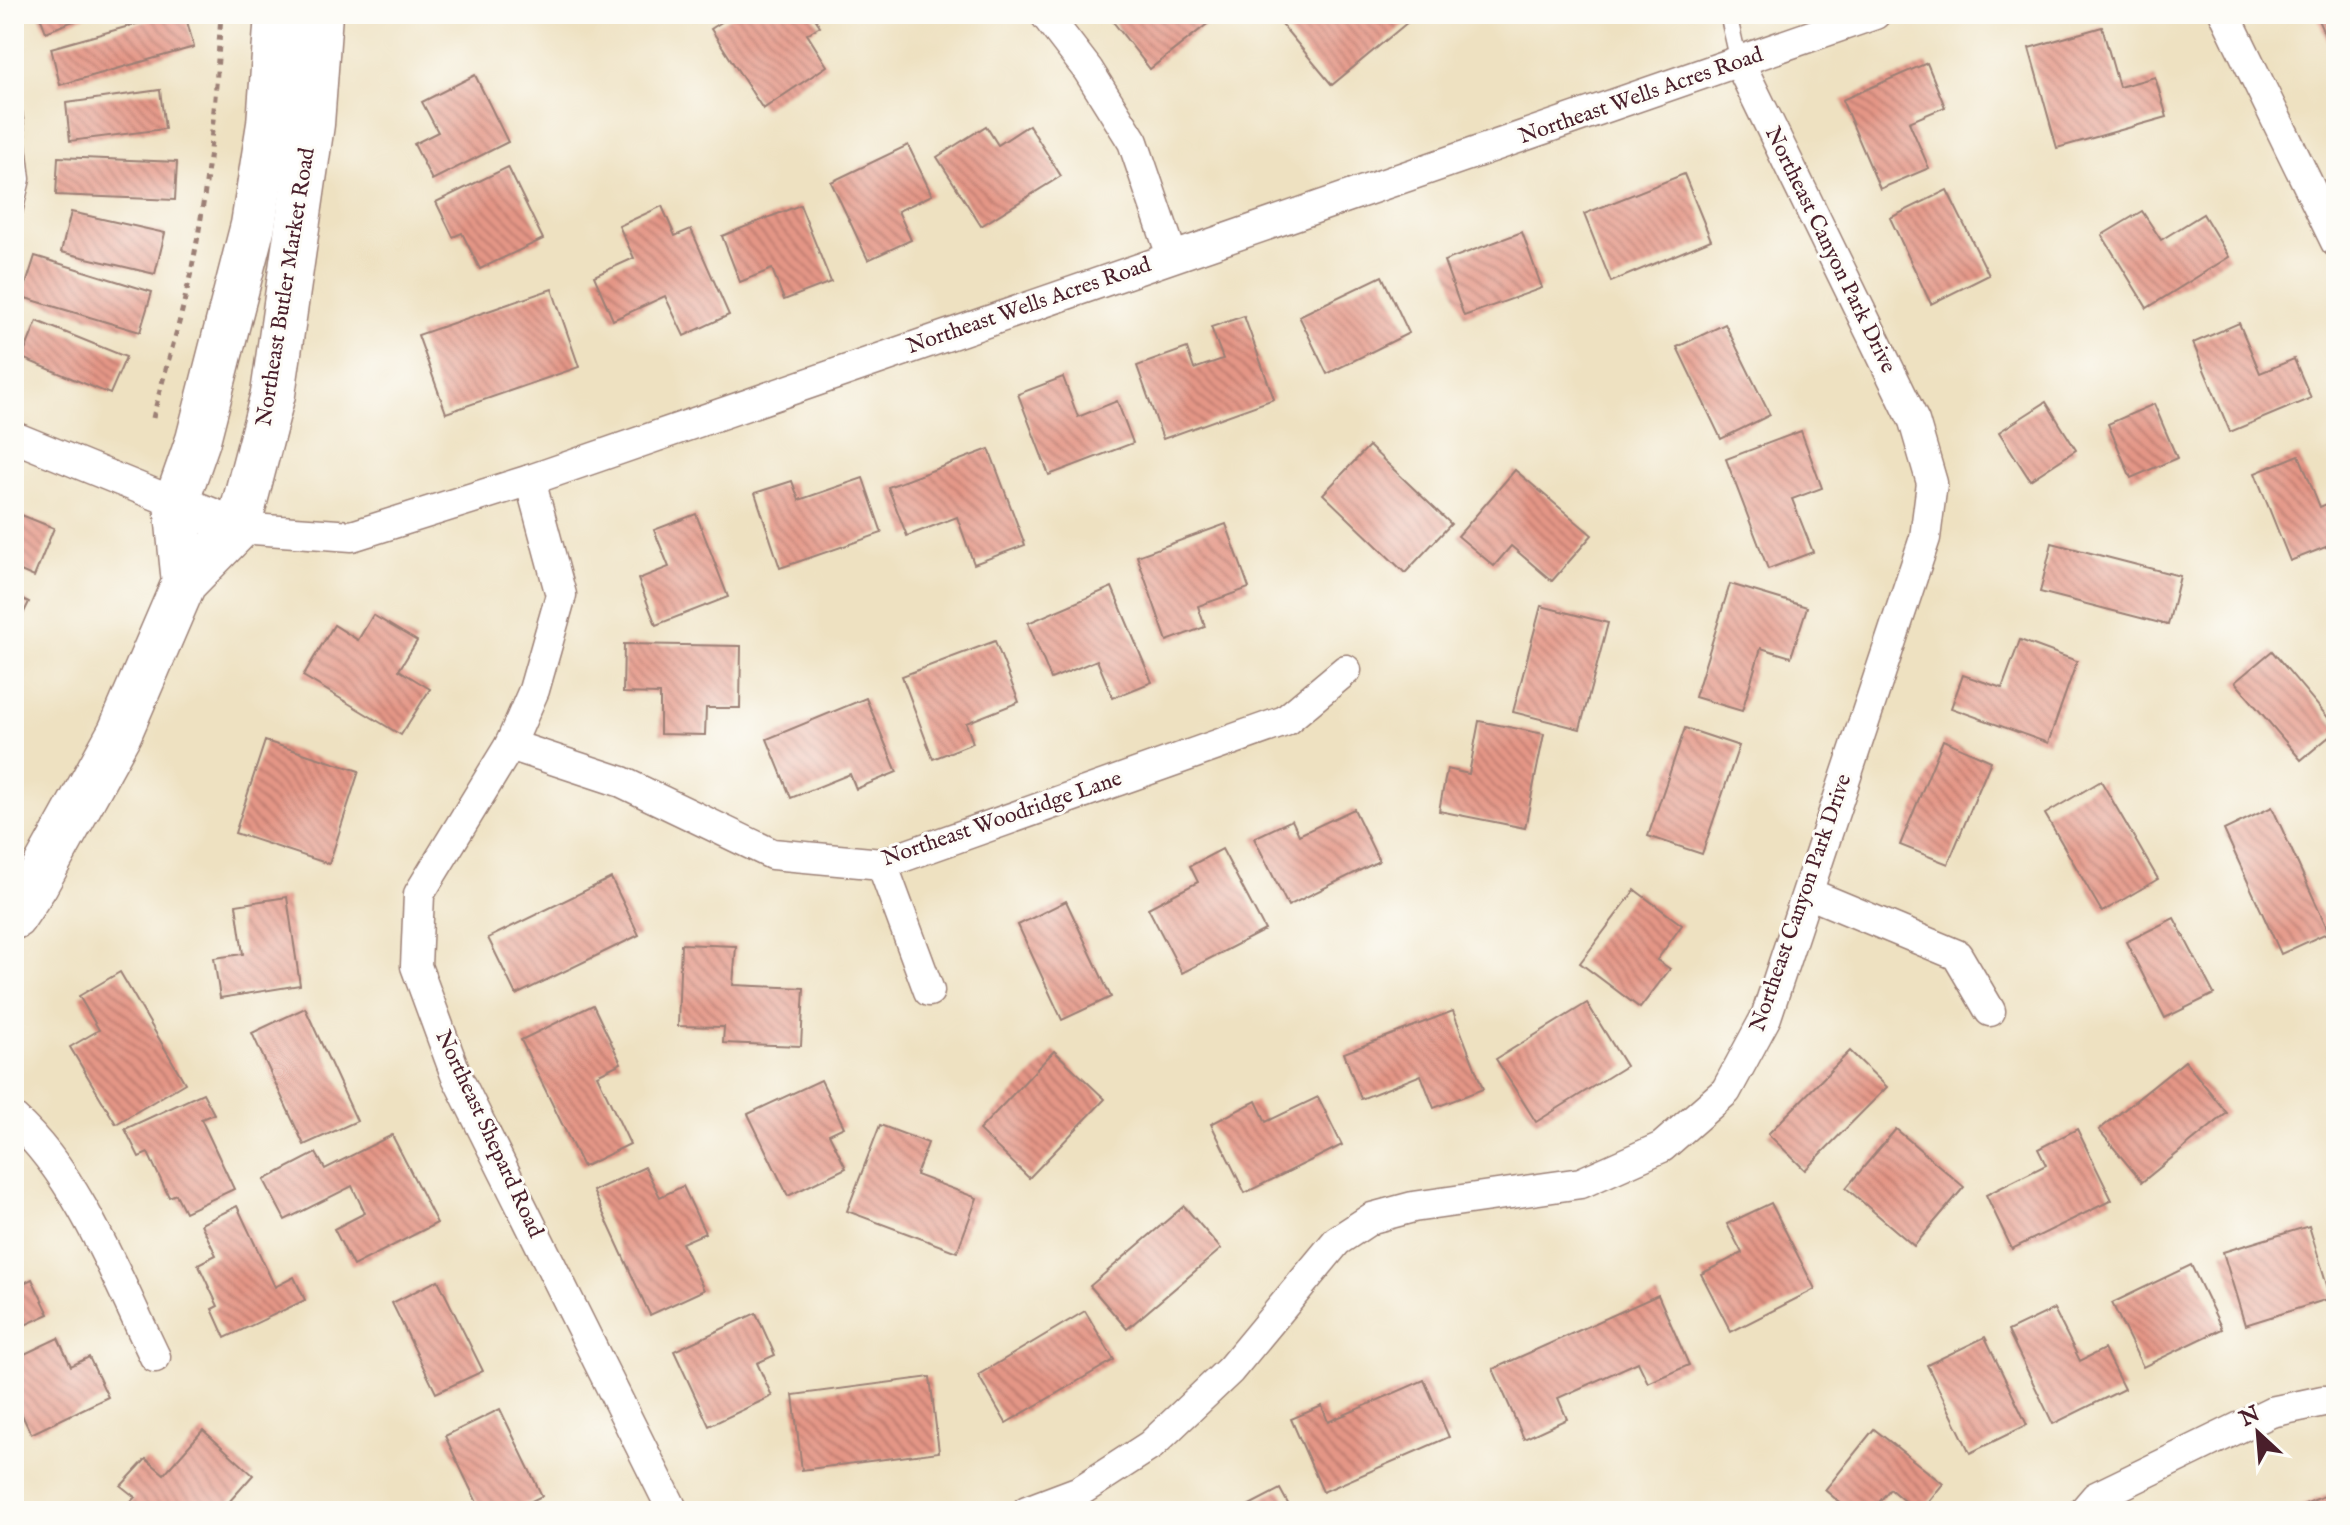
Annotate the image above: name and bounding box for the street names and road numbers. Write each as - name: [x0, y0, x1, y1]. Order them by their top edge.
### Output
- street label: Northeast Wells Acres Road: [1515, 41, 1767, 151]
- street label: Northeast Canyon Park Drive: [1758, 122, 1902, 378]
- street label: Northeast Butler Market Road: [250, 145, 322, 428]
- street label: Northeast Wells Acres Road: [903, 251, 1155, 361]
- street label: Northeast Woodridge Lane: [878, 765, 1126, 873]
- street label: Northeast Canyon Park Drive: [1744, 771, 1858, 1035]
- street label: Northeast Shepard Road: [429, 1026, 550, 1243]

